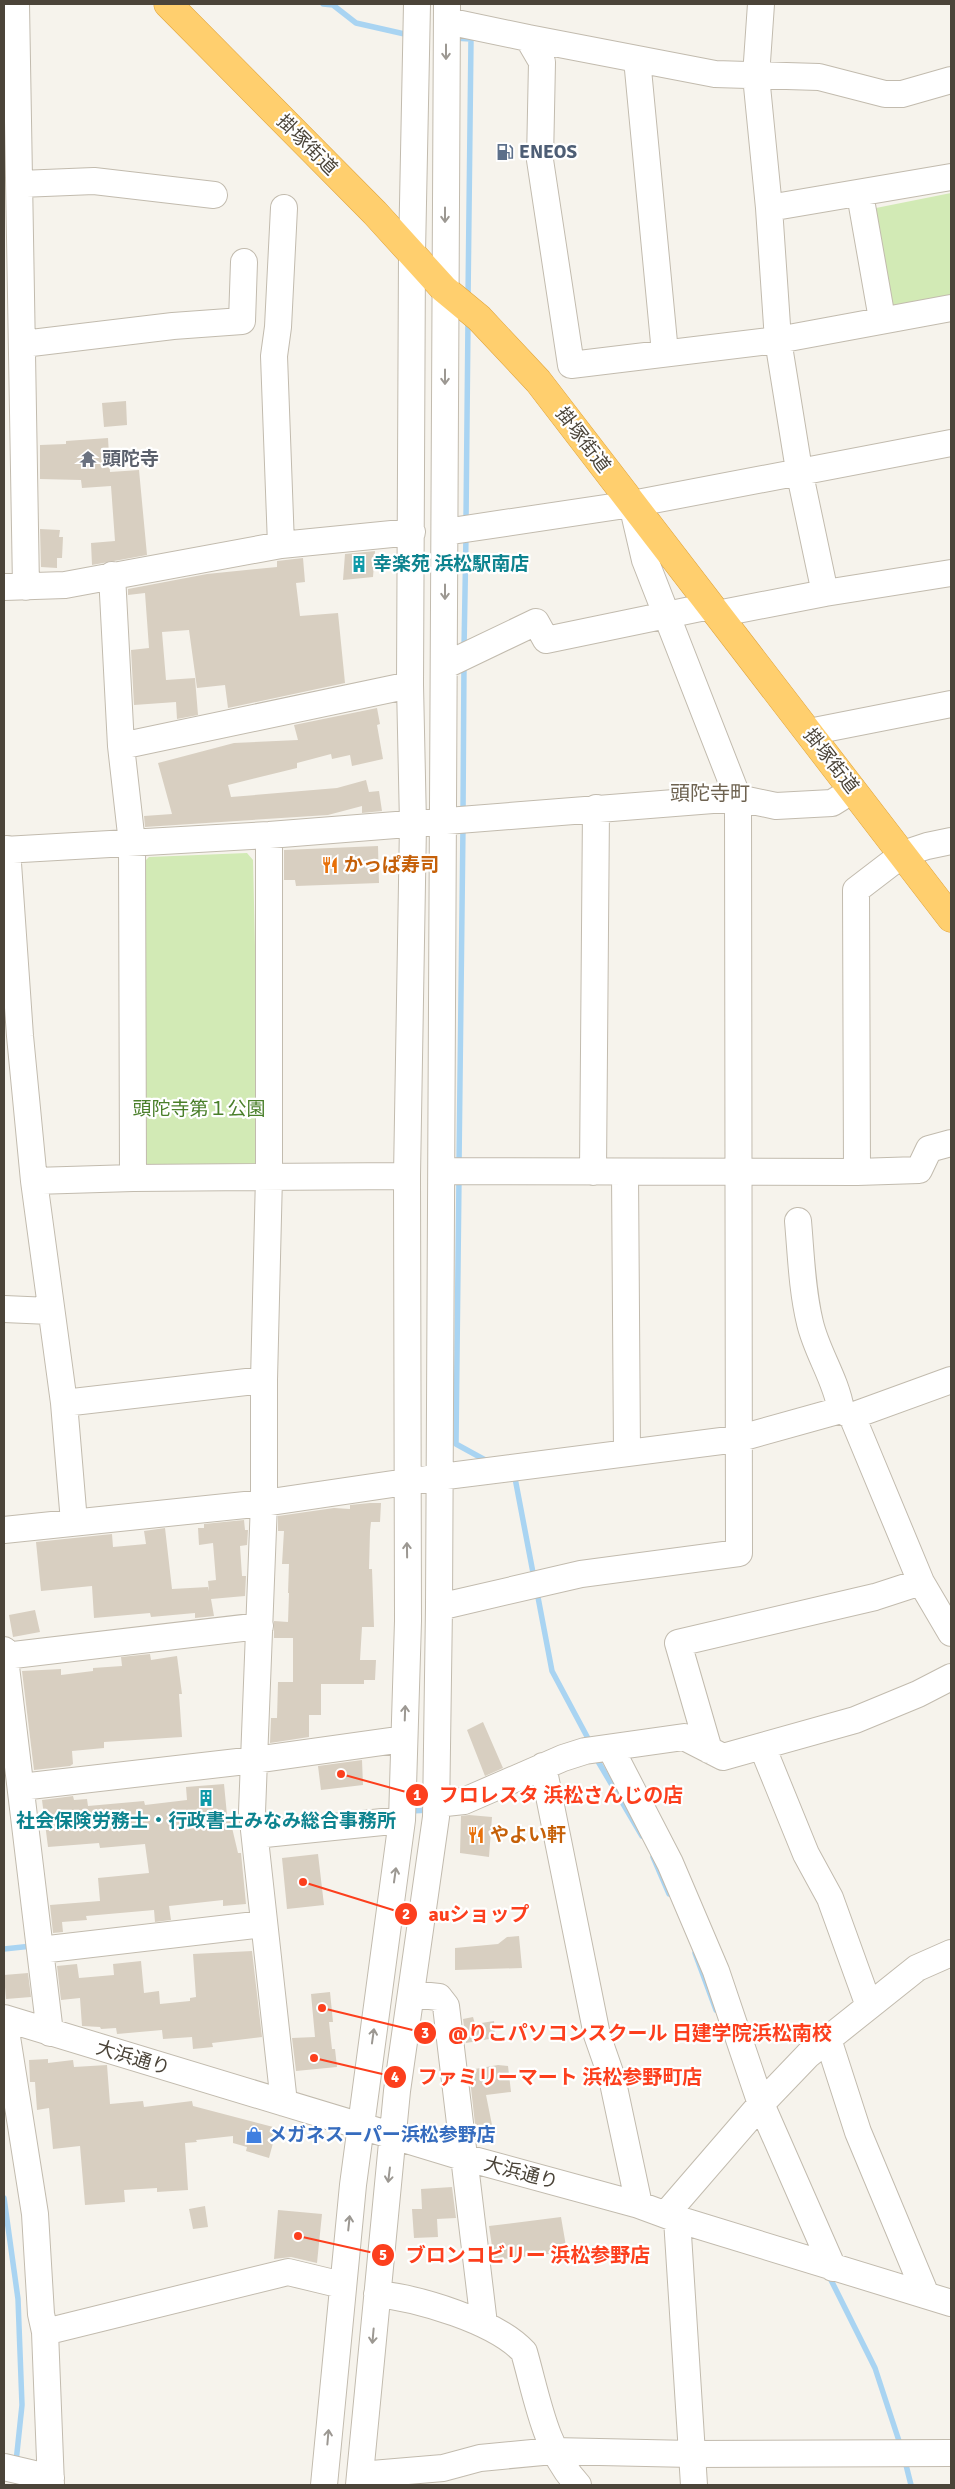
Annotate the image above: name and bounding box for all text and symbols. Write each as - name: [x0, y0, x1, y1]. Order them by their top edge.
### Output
- one-way arrow: [441, 44, 451, 60]
- street label: 掛塚街道: [272, 110, 342, 180]
- place label: ENEOS: [519, 140, 577, 164]
- fuel station icon: ENEOS: [495, 142, 515, 162]
- one-way arrow: [440, 206, 450, 223]
- one-way arrow: [440, 369, 450, 385]
- street label: 掛塚街道: [551, 402, 615, 478]
- place label: 頭陀寺: [102, 447, 159, 471]
- temple icon: 頭陀寺: [78, 449, 98, 469]
- place label: 幸楽苑 浜松駅南店: [373, 552, 529, 576]
- building icon: 幸楽苑 浜松駅南店: [349, 554, 369, 574]
- one-way arrow: [440, 584, 450, 600]
- street label: 掛塚街道: [798, 724, 864, 798]
- district label: 頭陀寺町: [670, 781, 750, 806]
- place label: かっぱ寿司: [344, 853, 439, 877]
- restaurant icon: かっぱ寿司: [320, 855, 340, 875]
- park label: 頭陀寺第１公園: [132, 1097, 266, 1121]
- one-way arrow: [403, 1542, 412, 1558]
- one-way arrow: [401, 1705, 410, 1721]
- callout: フロレスタ 浜松さんじの店: [404, 1778, 694, 1813]
- text: フロレスタ 浜松さんじの店: [439, 1783, 683, 1808]
- text: 1: [413, 1786, 421, 1804]
- building icon: 社会保険労務士・行政書士みなみ総合事務所: [196, 1788, 216, 1808]
- place label: 社会保険労務士・行政書士みなみ総合事務所: [16, 1809, 396, 1833]
- place label: やよい軒: [490, 1823, 566, 1847]
- restaurant icon: やよい軒: [466, 1825, 486, 1845]
- one-way arrow: [390, 1867, 400, 1883]
- callout: auショップ: [394, 1896, 540, 1931]
- text: auショップ: [428, 1902, 530, 1927]
- text: 2: [402, 1905, 410, 1923]
- callout: @りこパソコンスクール 日建学院浜松南校: [413, 2016, 842, 2051]
- text: @りこパソコンスクール 日建学院浜松南校: [448, 2021, 832, 2046]
- text: 3: [421, 2024, 429, 2042]
- one-way arrow: [369, 2028, 379, 2044]
- street label: 大浜通り: [93, 2035, 173, 2081]
- callout: ファミリーマート 浜松参野町店: [383, 2059, 712, 2094]
- text: ファミリーマート 浜松参野町店: [418, 2065, 702, 2090]
- text: 4: [391, 2068, 399, 2086]
- place label: メガネスーパー浜松参野店: [268, 2123, 496, 2147]
- shop icon: メガネスーパー浜松参野店: [244, 2125, 264, 2145]
- street label: 大浜通り: [481, 2152, 561, 2194]
- one-way arrow: [384, 2166, 394, 2182]
- one-way arrow: [344, 2215, 354, 2231]
- callout: ブロンコビリー 浜松参野店: [371, 2237, 660, 2272]
- text: ブロンコビリー 浜松参野店: [406, 2243, 650, 2268]
- text: 5: [379, 2246, 387, 2264]
- one-way arrow: [368, 2328, 378, 2344]
- one-way arrow: [324, 2429, 333, 2445]

